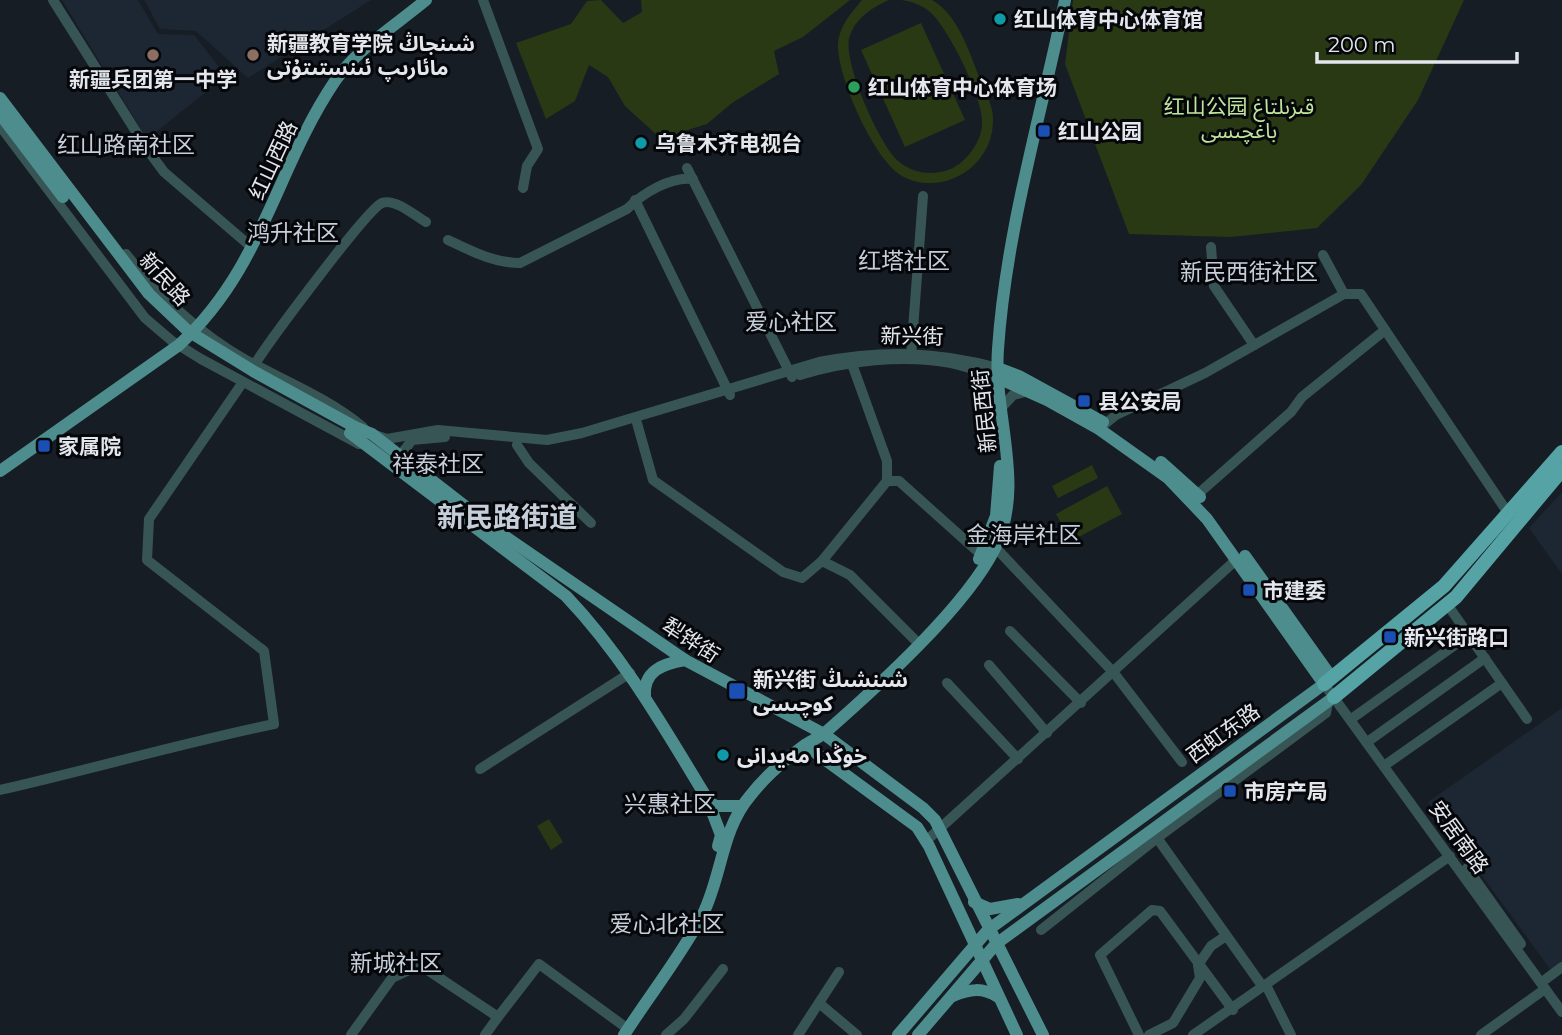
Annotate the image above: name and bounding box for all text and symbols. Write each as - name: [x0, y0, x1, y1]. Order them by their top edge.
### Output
- place label: 红山体育中心体育馆: [1014, 7, 1203, 32]
- marker: 红山体育中心体育馆: [992, 11, 1008, 27]
- scale bar: [1317, 21, 1516, 65]
- place label: 新疆教育学院 شىنجاڭ مائارىپ ئىنستىتۇتى: [267, 31, 475, 82]
- text: 200 m: [1328, 32, 1395, 57]
- marker: 新疆兵团第一中学: [145, 47, 161, 63]
- marker: 新疆教育学院 شىنجاڭ مائارىپ ئىنستىتۇتى: [245, 47, 261, 63]
- place label: 新疆兵团第一中学: [69, 67, 237, 92]
- place label: 红山体育中心体育场: [868, 75, 1057, 100]
- marker: 红山体育中心体育场: [846, 79, 862, 95]
- park label: 红山公园 قىزىلتاغ باغچىسى: [1164, 94, 1314, 144]
- street label: 红山西路: [244, 117, 302, 203]
- place label: 红山公园: [1058, 119, 1142, 144]
- marker: 红山公园: [1036, 123, 1052, 139]
- district label: 红山路南社区: [57, 131, 195, 159]
- place label: 乌鲁木齐电视台: [655, 131, 802, 156]
- marker: 乌鲁木齐电视台: [633, 135, 649, 151]
- district label: 鸿升社区: [247, 219, 339, 247]
- street label: 新民路: [135, 247, 195, 311]
- district label: 红塔社区: [858, 247, 950, 275]
- district label: 新民西街社区: [1180, 258, 1318, 286]
- district label: 爱心社区: [745, 308, 837, 336]
- street label: 新兴街: [880, 323, 944, 349]
- street label: 新民西街: [967, 368, 1001, 454]
- place label: 县公安局: [1098, 389, 1182, 414]
- marker: 县公安局: [1076, 393, 1092, 409]
- place label: 家属院: [58, 434, 121, 459]
- marker: 家属院: [36, 438, 52, 454]
- district label: 祥泰社区: [392, 450, 484, 478]
- district label: 新民路街道: [437, 500, 577, 534]
- district label: 金海岸社区: [967, 521, 1082, 549]
- place label: 市建委: [1263, 578, 1326, 603]
- marker: 市建委: [1241, 582, 1257, 598]
- street label: 犁铧街: [658, 612, 724, 668]
- place label: 新兴街路口: [1404, 625, 1509, 650]
- marker: 新兴街路口: [1382, 629, 1398, 645]
- place label: 新兴街 شىنشىڭ كوچىسى: [753, 667, 908, 717]
- marker: 新兴街 شىنشىڭ كوچىسى: [727, 681, 747, 701]
- street label: 西虹东路: [1182, 698, 1264, 768]
- place label: خوڭدا مەيدانى: [737, 743, 867, 768]
- marker: خوڭدا مەيدانى: [715, 747, 731, 763]
- place label: 市房产局: [1244, 779, 1328, 804]
- marker: 市房产局: [1222, 783, 1238, 799]
- district label: 兴惠社区: [624, 790, 716, 818]
- street label: 安居南路: [1424, 796, 1494, 878]
- district label: 爱心北社区: [610, 910, 725, 938]
- district label: 新城社区: [350, 949, 442, 977]

